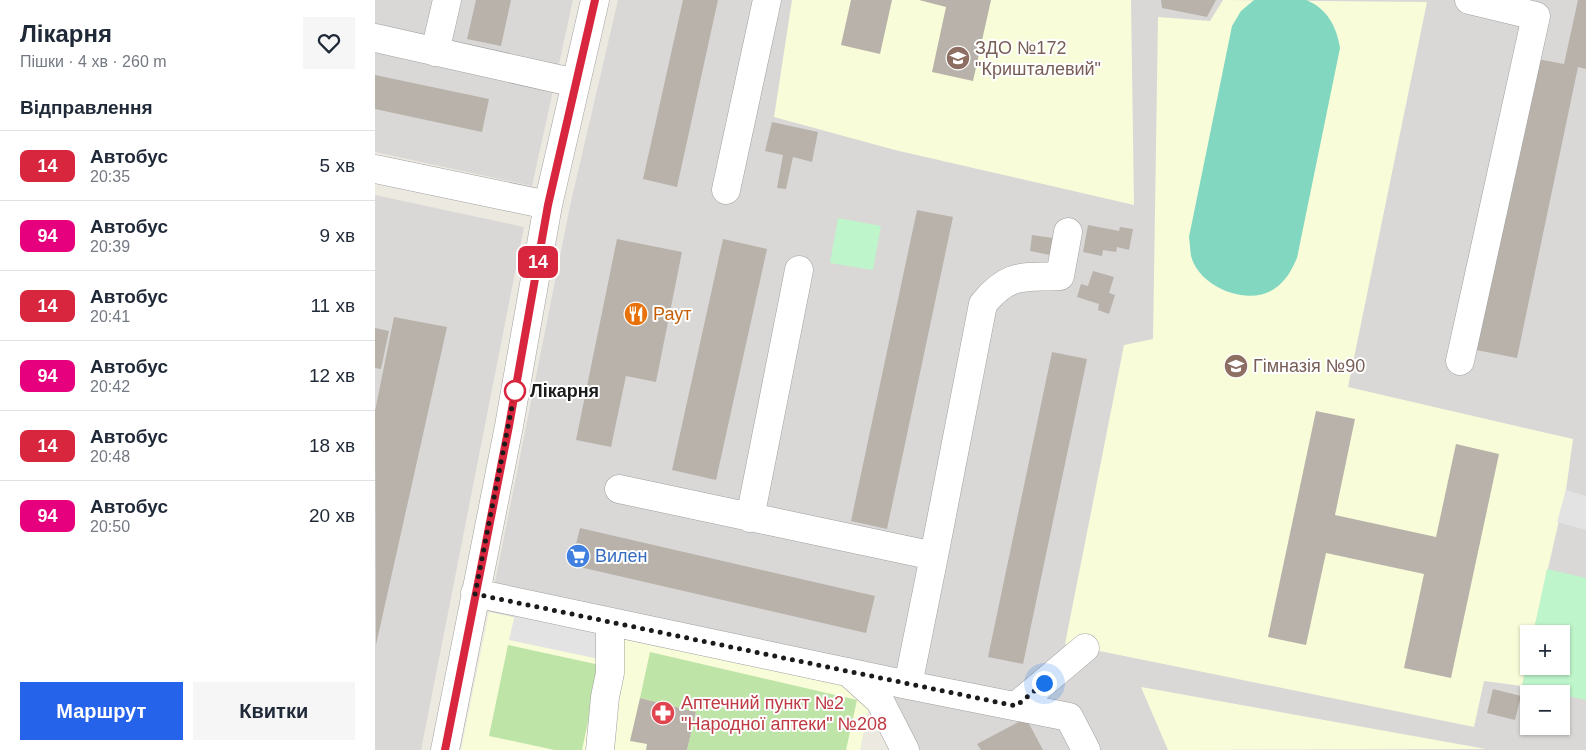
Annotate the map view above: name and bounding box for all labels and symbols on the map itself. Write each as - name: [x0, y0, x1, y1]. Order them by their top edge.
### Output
- place label: ЗДО №172 "Кришталевий": [975, 38, 1101, 79]
- school or university icon: ЗДО №172 "Кришталевий": [945, 45, 971, 71]
- line badge: 14: [515, 246, 561, 278]
- restaurant icon: Раут: [623, 301, 649, 327]
- place label: Раут: [653, 304, 691, 324]
- school or university icon: Гімназія №90: [1223, 353, 1249, 379]
- place label: Гімназія №90: [1253, 356, 1365, 376]
- marker: Лікарня: [504, 380, 526, 402]
- place label: Лікарня: [530, 381, 599, 401]
- supermarket icon: Вилен: [565, 543, 591, 569]
- place label: Вилен: [595, 546, 648, 566]
- your location: [1032, 671, 1057, 696]
- place label: Аптечний пункт №2 "Народної аптеки" №208: [681, 693, 887, 734]
- pharmacy icon: Аптечний пункт №2 "Народної аптеки" №208: [650, 700, 676, 726]

